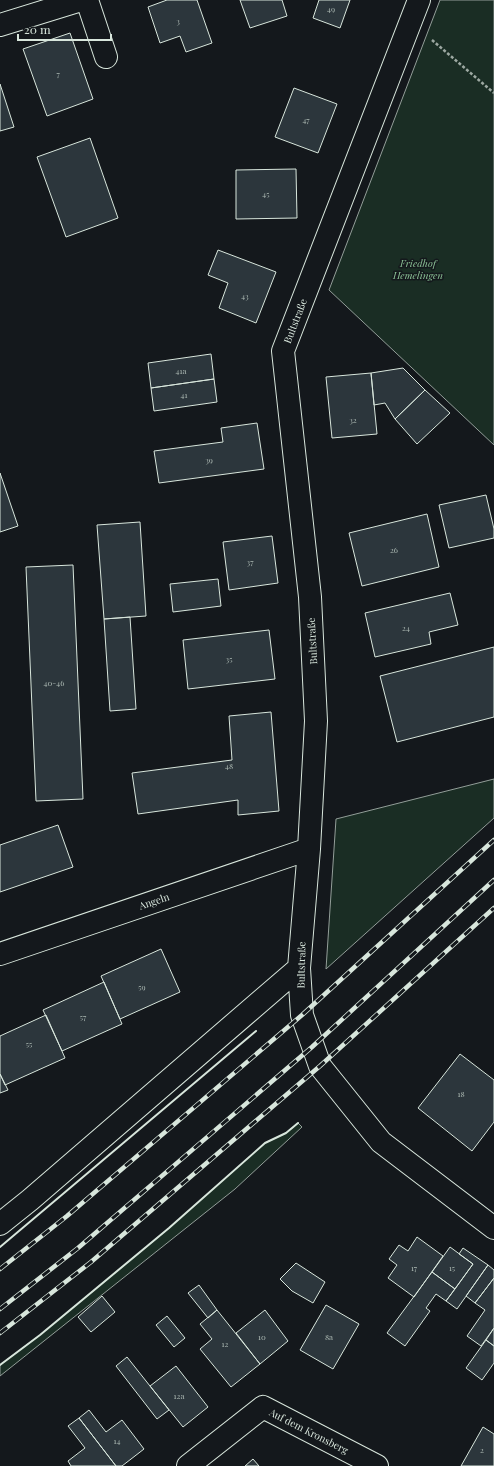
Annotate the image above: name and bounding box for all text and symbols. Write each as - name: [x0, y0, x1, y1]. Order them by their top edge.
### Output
- house number: 49: [327, 3, 335, 14]
- house number: 3: [176, 15, 180, 26]
- scale bar: [18, 16, 111, 42]
- text: 20 m: [24, 21, 51, 37]
- house number: 7: [56, 68, 60, 79]
- house number: 47: [302, 114, 310, 125]
- house number: 45: [262, 188, 270, 199]
- park label: Friedhof Hemelingen: [392, 256, 443, 282]
- house number: 43: [241, 290, 249, 301]
- street label: Bultstraße: [280, 297, 310, 345]
- house number: 41a: [176, 365, 186, 376]
- house number: 41: [181, 389, 187, 400]
- house number: 32: [349, 414, 357, 425]
- house number: 39: [205, 454, 213, 465]
- house number: 26: [390, 544, 398, 555]
- house number: 37: [247, 556, 254, 567]
- street label: Bultstraße: [304, 617, 320, 665]
- house number: 24: [402, 622, 410, 633]
- house number: 35: [226, 653, 232, 664]
- house number: 40-46: [44, 677, 64, 688]
- house number: 48: [225, 760, 233, 771]
- street label: Angeln: [136, 889, 171, 913]
- street label: Bultstraße: [294, 941, 308, 989]
- house number: 59: [138, 981, 146, 992]
- house number: 57: [80, 1011, 87, 1022]
- house number: 55: [26, 1038, 32, 1049]
- house number: 18: [457, 1088, 465, 1099]
- house number: 17: [411, 1262, 418, 1273]
- house number: 15: [449, 1262, 455, 1273]
- house number: 10: [258, 1331, 266, 1342]
- house number: 8a: [325, 1331, 333, 1342]
- house number: 12: [222, 1338, 229, 1349]
- house number: 12a: [174, 1390, 184, 1401]
- street label: Auf dem Kronsberg: [266, 1405, 352, 1457]
- house number: 14: [114, 1435, 120, 1446]
- house number: 2: [480, 1444, 484, 1455]

